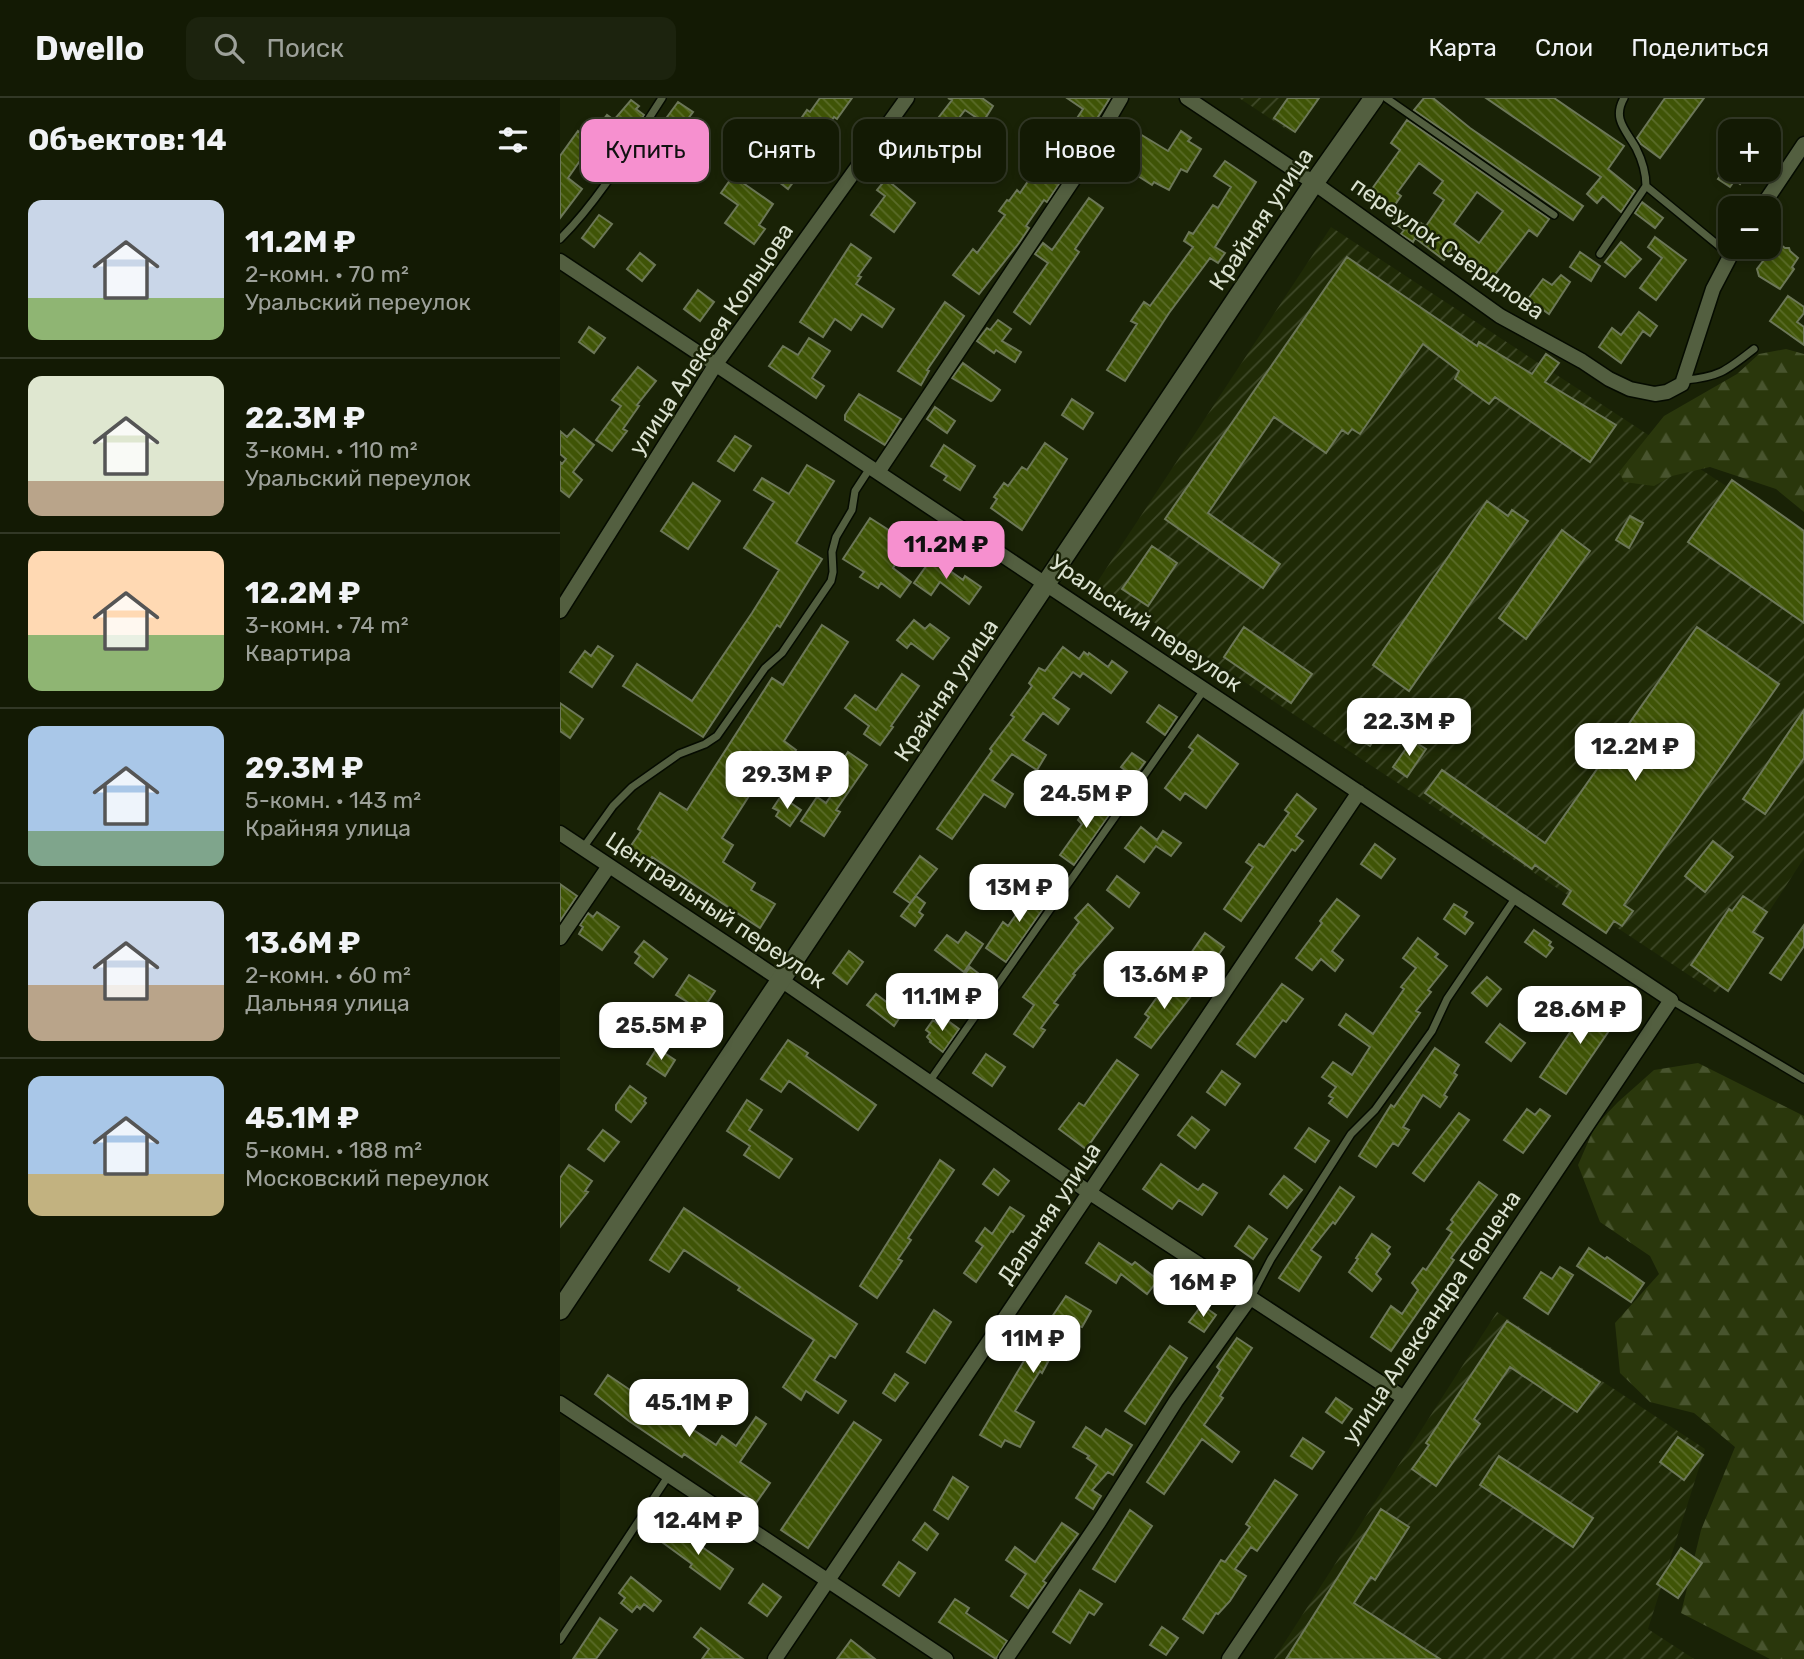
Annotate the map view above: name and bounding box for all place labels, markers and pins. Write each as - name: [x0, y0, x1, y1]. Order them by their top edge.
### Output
- pin: 11.2M ₽: [881, 522, 1011, 581]
- pin: 22.3M ₽: [1344, 698, 1474, 758]
- pin: 12.2M ₽: [1570, 724, 1700, 783]
- pin: 29.3M ₽: [722, 752, 852, 811]
- pin: 24.5M ₽: [1021, 770, 1151, 830]
- pin: 13M ₽: [970, 864, 1068, 924]
- pin: 13.6M ₽: [1099, 951, 1229, 1011]
- pin: 11.1M ₽: [877, 974, 1007, 1033]
- pin: 28.6M ₽: [1515, 986, 1645, 1046]
- pin: 25.5M ₽: [596, 1002, 726, 1062]
- pin: 16M ₽: [1154, 1260, 1252, 1319]
- pin: 11M ₽: [984, 1316, 1082, 1375]
- pin: 45.1M ₽: [624, 1380, 754, 1439]
- pin: 12.4M ₽: [633, 1498, 763, 1557]

